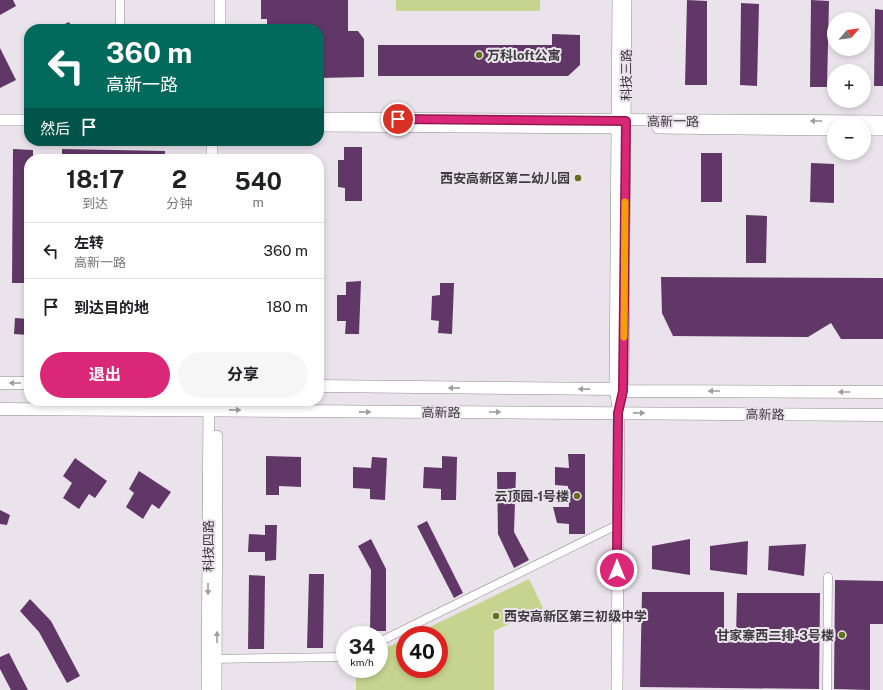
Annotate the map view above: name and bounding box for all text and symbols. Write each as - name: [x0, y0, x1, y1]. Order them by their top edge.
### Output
- north arrow: [827, 12, 871, 56]
- map controls: [827, 12, 871, 160]
- text: 360 m: [106, 36, 192, 69]
- icon: left: [40, 40, 92, 92]
- place label: 万科loft公寓: [487, 48, 561, 63]
- street label: 科技三路: [619, 49, 634, 101]
- marker: 万科loft公寓: [474, 50, 484, 60]
- button: +: [827, 64, 871, 108]
- text: 高新一路: [106, 74, 178, 95]
- pin: [381, 102, 415, 136]
- icon: arrive: [387, 108, 409, 130]
- street label: 高新一路: [647, 114, 699, 129]
- icon: arrive: [78, 116, 100, 138]
- button: −: [827, 116, 871, 160]
- one-way arrow: [809, 118, 822, 124]
- text: 然后: [40, 120, 70, 137]
- text: 18:17: [66, 165, 124, 193]
- text: 2: [172, 165, 187, 193]
- text: 540: [234, 167, 282, 195]
- place label: 西安高新区第二幼儿园: [440, 171, 570, 186]
- marker: 西安高新区第二幼儿园: [573, 173, 583, 183]
- text: m: [253, 195, 264, 210]
- text: 到达: [82, 196, 108, 211]
- text: 分钟: [166, 196, 192, 211]
- text: 左转: [74, 234, 104, 251]
- icon: left: [40, 240, 62, 262]
- text: 360 m: [264, 242, 308, 259]
- text: 高新一路: [74, 255, 126, 270]
- icon: arrive: [40, 296, 62, 318]
- text: 180 m: [266, 298, 308, 315]
- text: 到达目的地: [74, 299, 149, 316]
- button: 退出: [40, 352, 170, 398]
- button: 分享: [178, 352, 308, 398]
- one-way arrow: [8, 380, 21, 386]
- one-way arrow: [447, 385, 460, 391]
- one-way arrow: [577, 386, 590, 392]
- one-way arrow: [707, 388, 720, 394]
- one-way arrow: [837, 389, 850, 395]
- street label: 高新路: [421, 405, 461, 420]
- one-way arrow: [229, 407, 242, 413]
- street label: 高新路: [745, 407, 785, 422]
- one-way arrow: [359, 409, 372, 415]
- one-way arrow: [489, 409, 502, 415]
- one-way arrow: [633, 410, 646, 416]
- place label: 云顶园-1号楼: [494, 489, 569, 504]
- marker: 云顶园-1号楼: [572, 491, 582, 501]
- street label: 科技四路: [201, 520, 216, 572]
- position arrow: [596, 549, 638, 591]
- one-way arrow: [205, 583, 211, 596]
- place label: 西安高新区第三初级中学: [504, 609, 647, 624]
- marker: 西安高新区第三初级中学: [491, 611, 501, 621]
- speed limit sign: 40: [396, 626, 448, 678]
- place label: 甘家寨西二排-3号楼: [716, 628, 834, 643]
- one-way arrow: [214, 630, 220, 643]
- marker: 甘家寨西二排-3号楼: [837, 630, 847, 640]
- text: 34: [349, 635, 375, 659]
- text: km/h: [350, 656, 374, 668]

